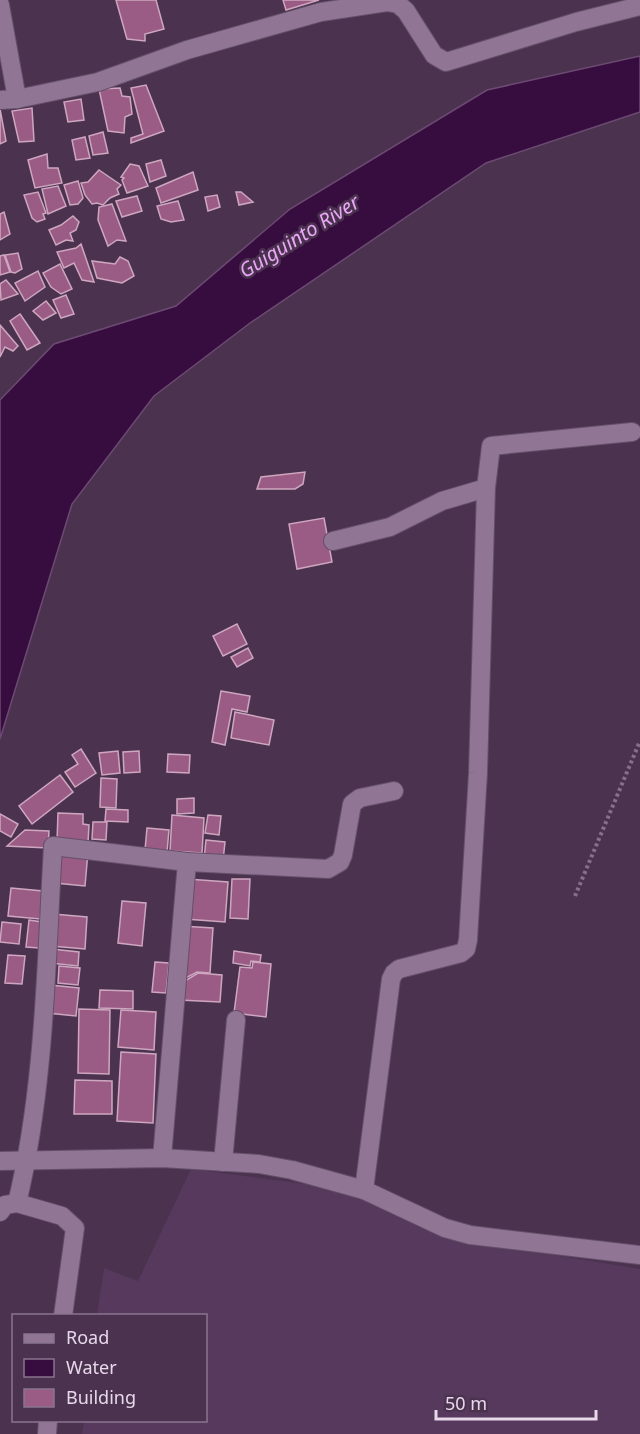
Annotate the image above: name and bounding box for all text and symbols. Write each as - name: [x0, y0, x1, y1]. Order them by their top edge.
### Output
- water label: Guiguinto River: [234, 188, 365, 284]
- legend: [12, 1314, 207, 1422]
- text: Road: [66, 1325, 109, 1349]
- text: Water: [66, 1355, 117, 1379]
- scale bar: [436, 1383, 596, 1421]
- text: Building: [66, 1385, 136, 1409]
- text: 50 m: [445, 1391, 487, 1415]

